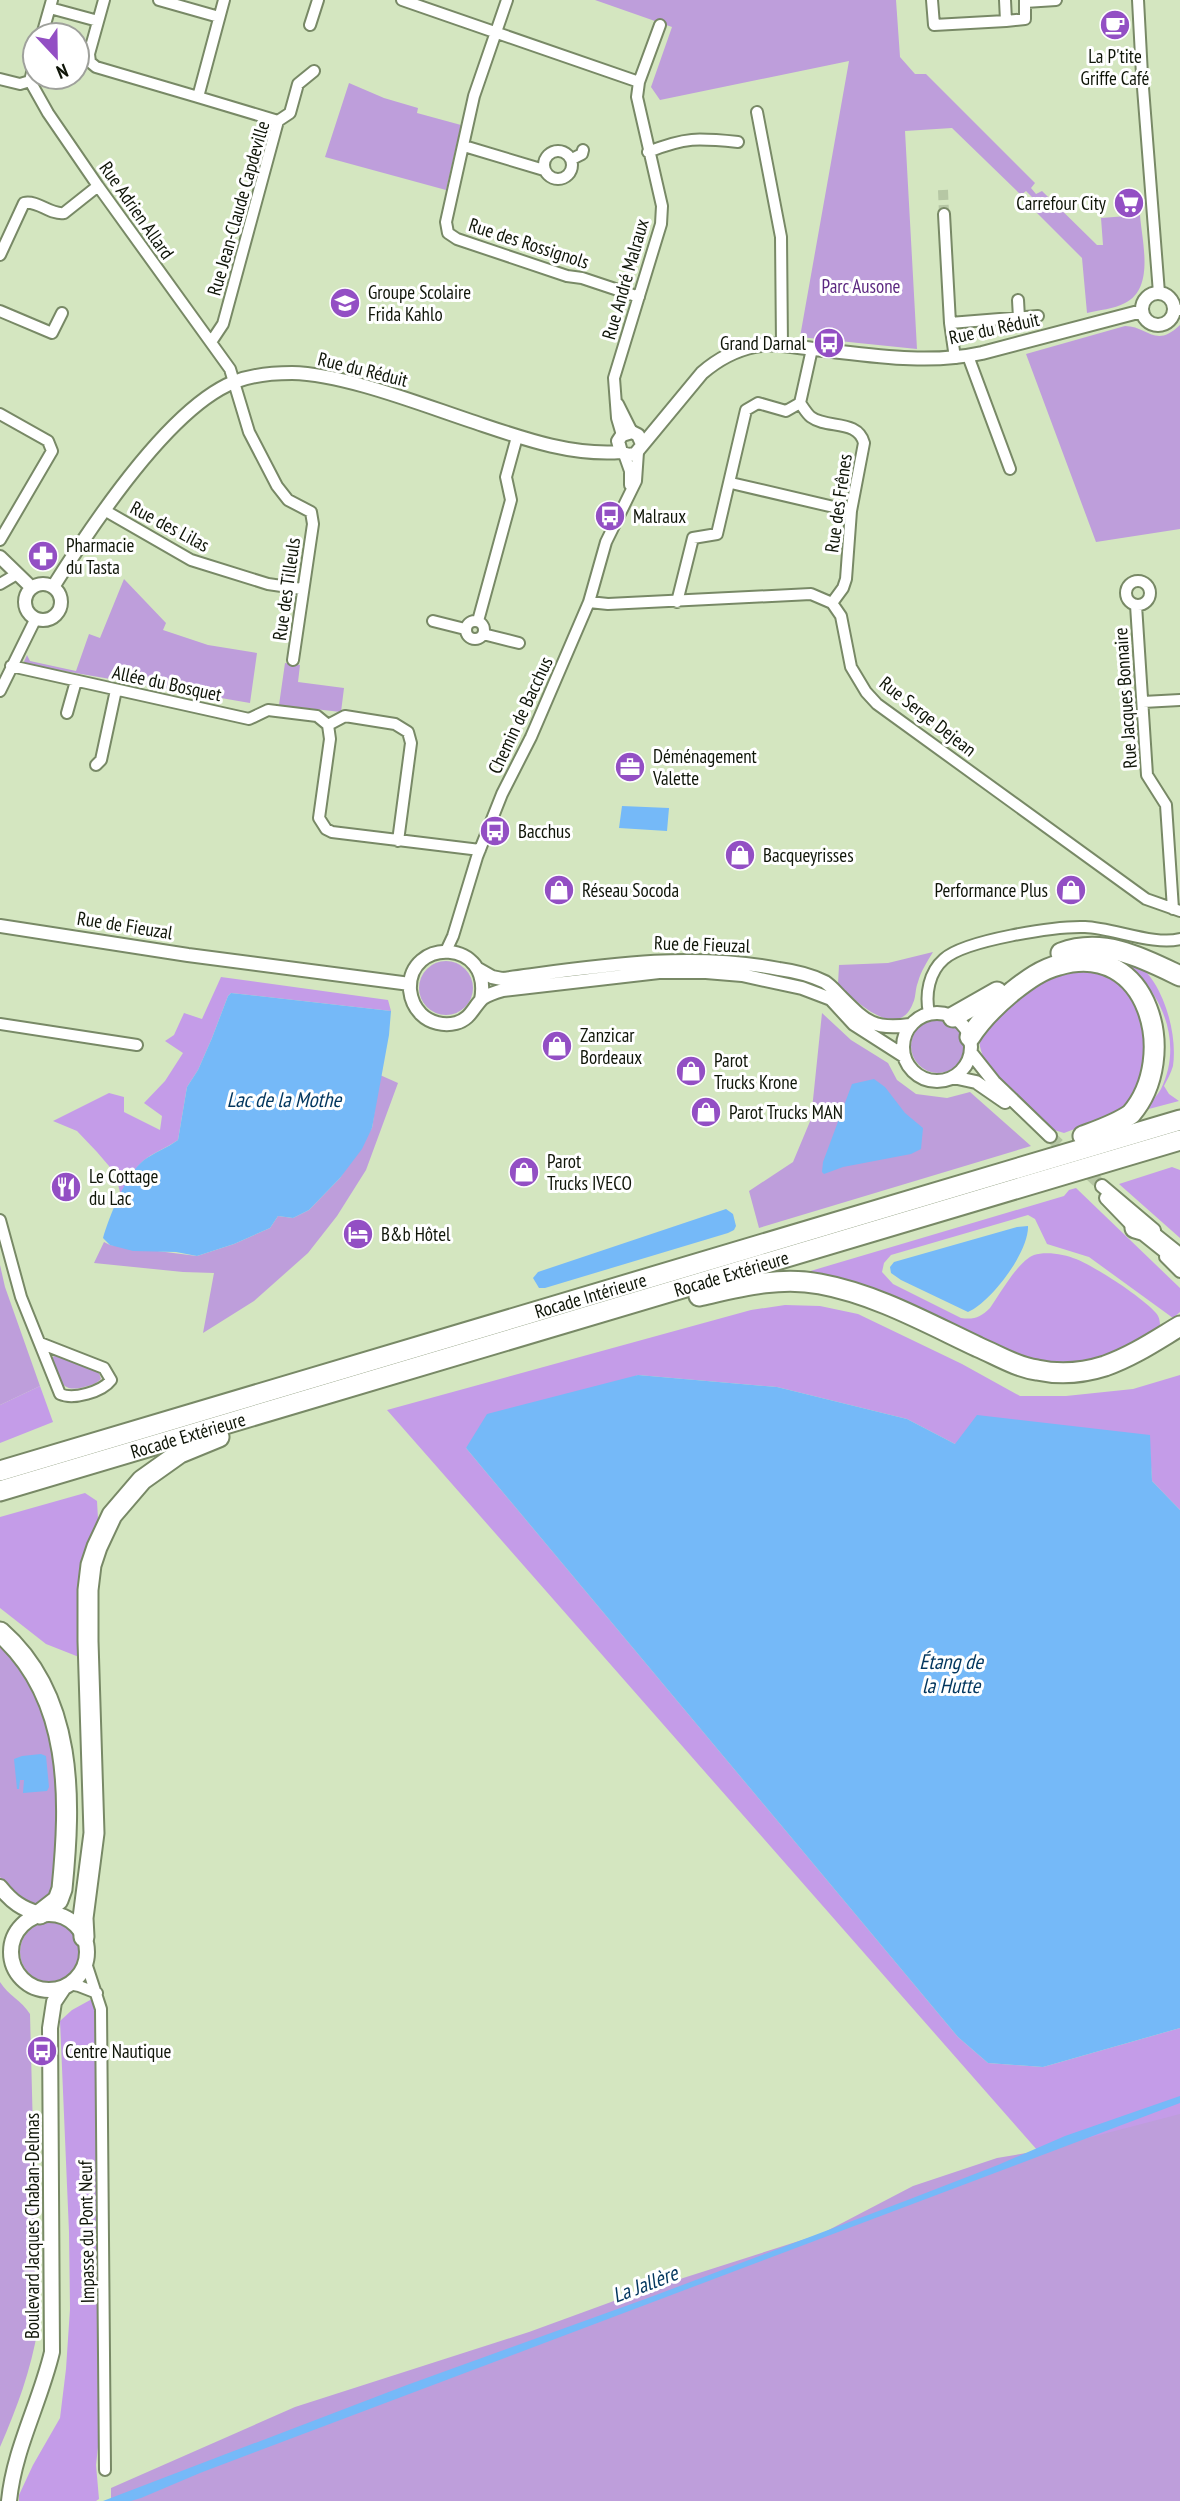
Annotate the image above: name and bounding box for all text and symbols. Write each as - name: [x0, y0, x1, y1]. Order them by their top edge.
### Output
- cafe icon: La P'tite Griffe Café: [1098, 8, 1132, 42]
- north arrow: [21, 21, 91, 91]
- place label: La P'tite Griffe Café: [1081, 44, 1150, 90]
- text: N: [53, 59, 72, 85]
- street label: Rue Jean-Claude Capdeville: [202, 118, 274, 298]
- street label: Rue Adrien Allard: [95, 156, 179, 264]
- supermarket icon: Carrefour City: [1112, 186, 1146, 220]
- place label: Carrefour City: [1016, 191, 1107, 215]
- street label: Rue des Rossignols: [466, 212, 592, 274]
- street label: Rue André Malraux: [596, 216, 654, 342]
- park label: Parc Ausone: [822, 274, 901, 298]
- place label: Groupe Scolaire Frida Kahlo: [368, 280, 471, 326]
- school or university icon: Groupe Scolaire Frida Kahlo: [328, 286, 362, 320]
- street label: Rue du Réduit: [947, 307, 1042, 349]
- bus stop icon: Grand Darnal: [812, 326, 846, 360]
- place label: Grand Darnal: [720, 331, 807, 355]
- street label: Rue du Réduit: [316, 346, 411, 392]
- street label: Rue des Frênes: [819, 452, 857, 554]
- street label: Rue des Lilas: [126, 495, 214, 557]
- bus stop icon: Malraux: [593, 499, 627, 533]
- place label: Malraux: [633, 504, 686, 528]
- place label: Pharmacie du Tasta: [66, 533, 135, 579]
- street label: Rue des Tilleuls: [267, 536, 305, 642]
- pharmacy icon: Pharmacie du Tasta: [26, 539, 60, 573]
- street label: Rue Jacques Bonnaire: [1108, 627, 1142, 769]
- street label: Chemin de Bacchus: [482, 653, 558, 777]
- street label: Allée du Bosquet: [110, 660, 225, 706]
- street label: Rue Serge Dejean: [875, 671, 981, 761]
- place label: Déménagement Valette: [652, 744, 758, 790]
- office icon: Déménagement Valette: [613, 750, 647, 784]
- bus stop icon: Bacchus: [478, 814, 512, 848]
- place label: Bacchus: [518, 819, 571, 843]
- shop icon: Bacqueyrisses: [723, 838, 757, 872]
- place label: Bacqueyrisses: [763, 843, 854, 867]
- shop icon: Réseau Socoda: [542, 873, 576, 907]
- shop icon: Performance Plus: [1054, 873, 1088, 907]
- place label: Réseau Socoda: [582, 878, 679, 902]
- place label: Performance Plus: [934, 878, 1048, 902]
- street label: Rue de Fieuzal: [76, 906, 175, 944]
- street label: Rue de Fieuzal: [653, 930, 751, 958]
- place label: Zanzicar Bordeaux: [580, 1023, 642, 1069]
- shop icon: Zanzicar Bordeaux: [540, 1029, 574, 1063]
- place label: Parot Trucks Krone: [714, 1048, 798, 1094]
- shop icon: Parot Trucks Krone: [674, 1054, 708, 1088]
- water label: Lac de la Mothe: [227, 1086, 343, 1113]
- shop icon: Parot Trucks MAN: [689, 1095, 723, 1129]
- place label: Parot Trucks MAN: [729, 1100, 843, 1124]
- place label: Parot Trucks IVECO: [547, 1149, 632, 1195]
- shop icon: Parot Trucks IVECO: [507, 1155, 541, 1189]
- place label: Le Cottage du Lac: [89, 1164, 159, 1210]
- restaurant icon: Le Cottage du Lac: [49, 1170, 83, 1204]
- hotel icon: B&b Hôtel: [341, 1217, 375, 1251]
- place label: B&b Hôtel: [381, 1222, 451, 1246]
- street label: Rocade Extérieure: [671, 1245, 792, 1302]
- street label: Rocade Intérieure: [532, 1267, 649, 1323]
- street label: Rocade Extérieure: [128, 1407, 248, 1464]
- water label: Étang de la Hutte: [919, 1648, 984, 1699]
- bus stop icon: Centre Nautique: [25, 2034, 59, 2068]
- place label: Centre Nautique: [65, 2039, 172, 2063]
- street label: Boulevard Jacques Chaban-Delmas: [20, 2113, 44, 2339]
- street label: Impasse du Pont Neuf: [73, 2159, 99, 2304]
- water label: La Jallère: [609, 2259, 683, 2309]

